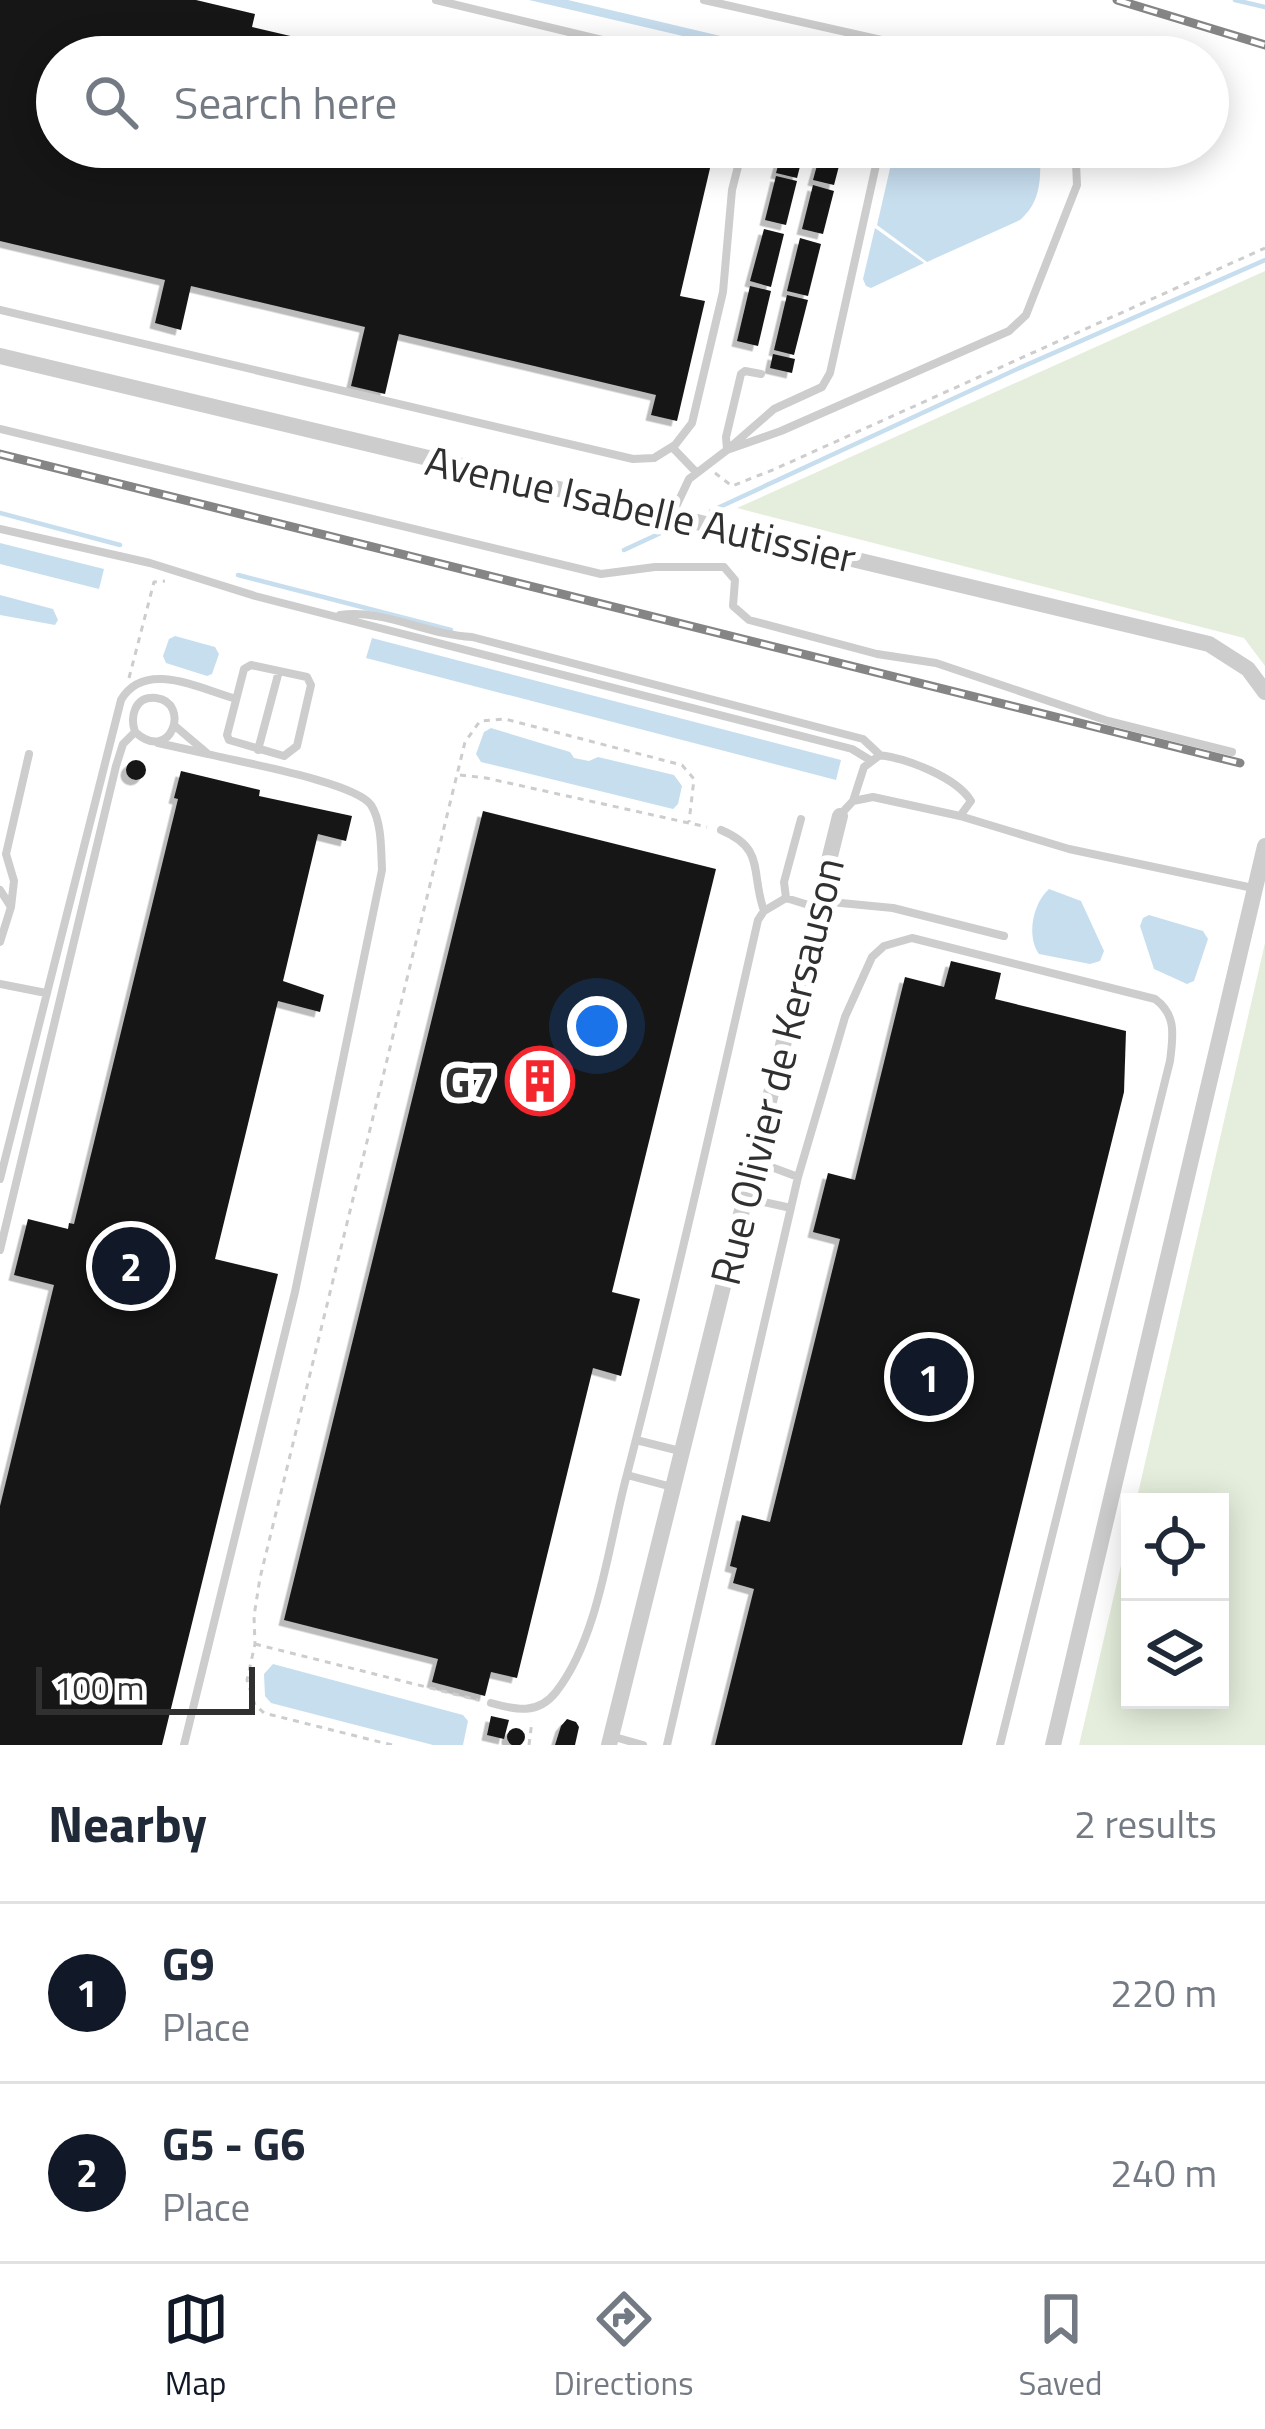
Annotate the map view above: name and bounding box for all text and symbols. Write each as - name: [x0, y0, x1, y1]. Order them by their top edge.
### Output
- search box: [36, 36, 1229, 168]
- text: Search here: [174, 68, 397, 136]
- icon: search: [78, 69, 144, 135]
- street label: Avenue Isabelle Autissier: [419, 427, 863, 589]
- street label: Rue Olivier de Kersauson: [692, 851, 860, 1291]
- your location: [567, 996, 627, 1056]
- building icon: G7: [505, 1046, 575, 1116]
- place label: G7: [445, 1049, 494, 1113]
- pin: 2: [92, 1221, 170, 1311]
- pin: 1: [890, 1332, 968, 1422]
- map controls: [1121, 1493, 1229, 1709]
- button: locate: [1121, 1493, 1229, 1601]
- button: layers: [1121, 1601, 1229, 1709]
- scale bar: [36, 1661, 255, 1714]
- text: 100 m: [54, 1663, 144, 1713]
- text: Nearby: [48, 1784, 207, 1862]
- text: 2 results: [1074, 1794, 1217, 1853]
- text: G9: [162, 1929, 215, 1997]
- text: 1: [76, 1963, 98, 2022]
- text: 220 m: [1110, 1963, 1217, 2022]
- text: Place: [162, 1997, 250, 2056]
- text: G5 - G6: [162, 2109, 306, 2177]
- text: 2: [76, 2143, 98, 2202]
- text: 240 m: [1110, 2143, 1217, 2202]
- text: Place: [162, 2177, 250, 2236]
- tab: Map: [163, 2286, 229, 2408]
- tab: Directions: [554, 2286, 694, 2408]
- tab: Saved: [1019, 2286, 1102, 2408]

